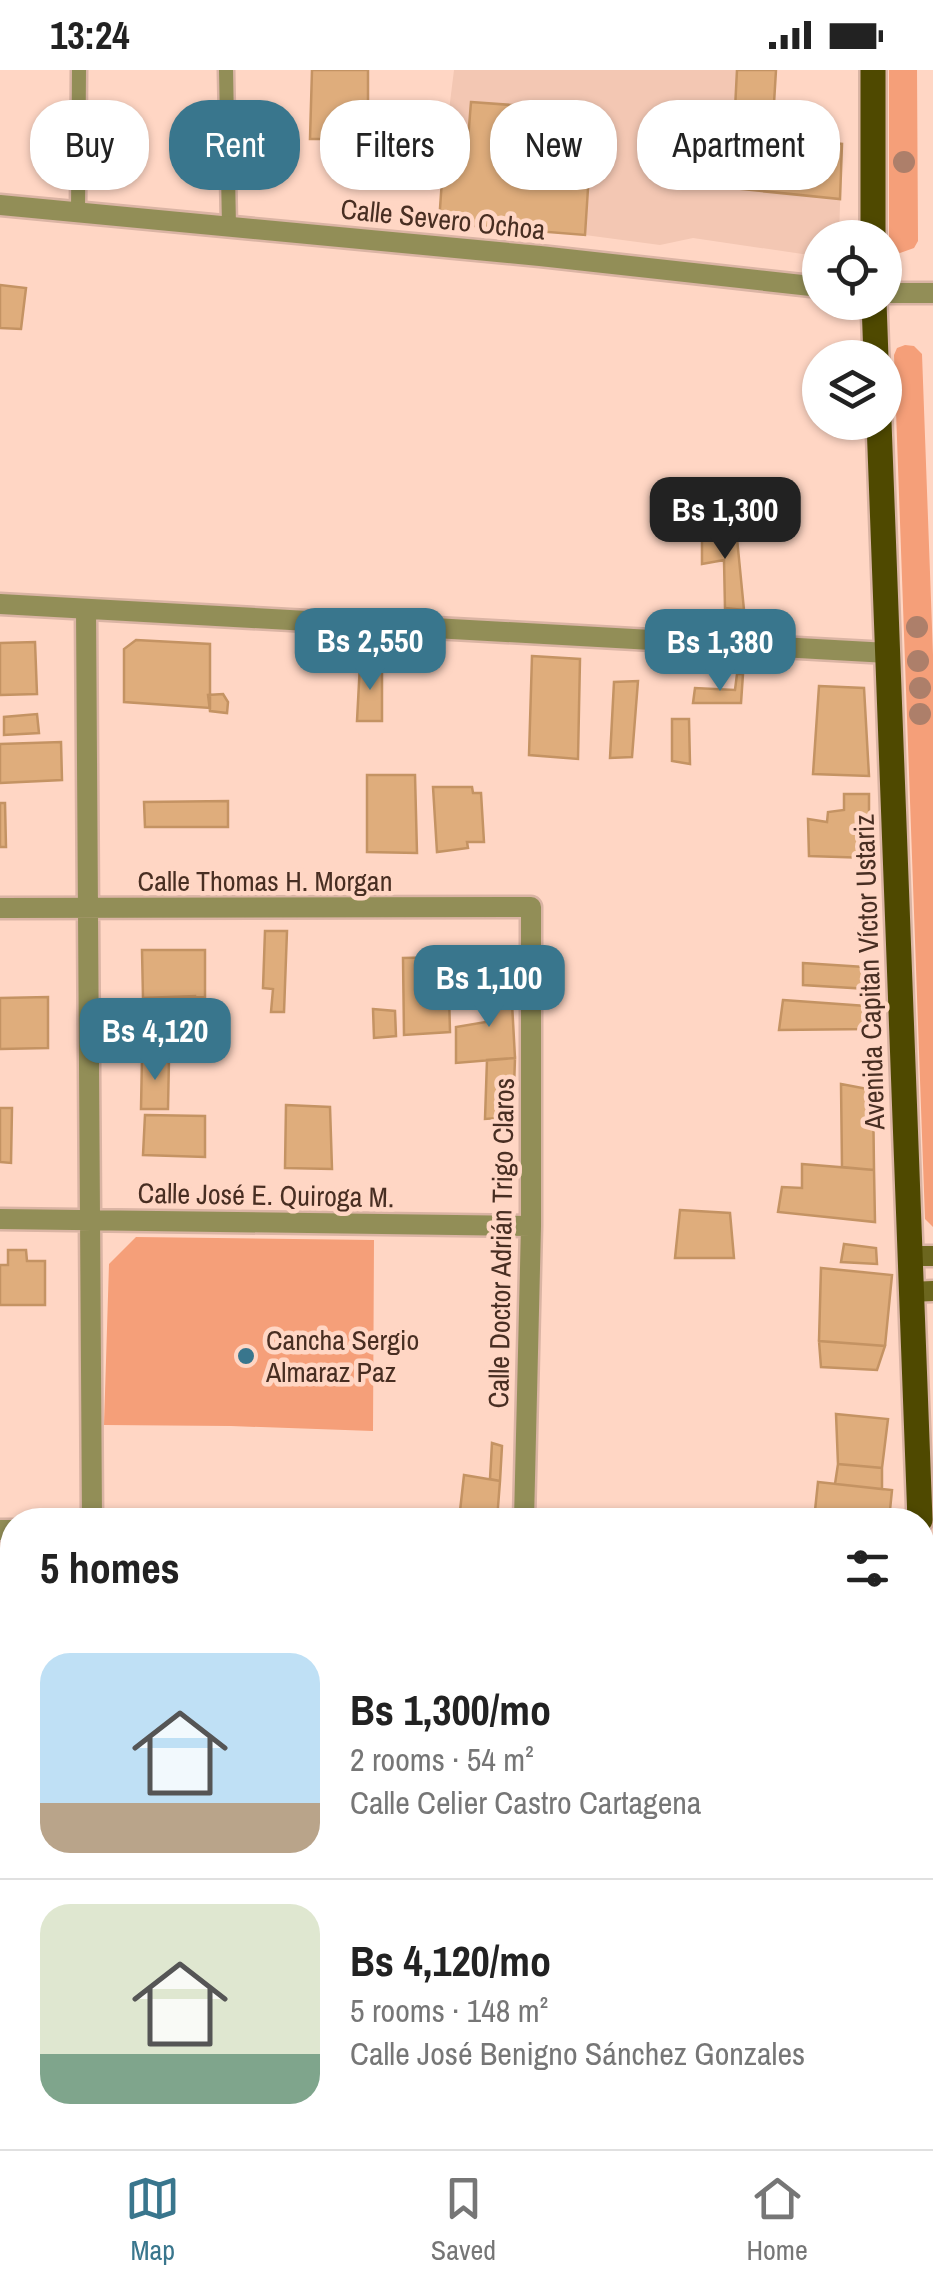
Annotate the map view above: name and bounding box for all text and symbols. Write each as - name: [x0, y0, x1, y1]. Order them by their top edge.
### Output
- text: 13:24: [50, 10, 130, 61]
- chip: Buy: [30, 100, 149, 190]
- chip: Rent: [169, 100, 300, 190]
- chip: Filters: [320, 100, 470, 190]
- chip: New: [490, 100, 617, 190]
- chip: Apartment: [637, 100, 840, 190]
- street label: Calle Severo Ochoa: [339, 189, 547, 249]
- map controls: [802, 220, 902, 440]
- button: locate: [802, 220, 902, 320]
- button: layers: [802, 340, 902, 440]
- pin: Bs 1,300: [622, 477, 828, 562]
- text: Bs 1,300: [672, 488, 778, 531]
- pin: Bs 2,550: [267, 608, 473, 693]
- pin: Bs 1,380: [617, 609, 823, 694]
- text: Bs 2,550: [317, 619, 423, 662]
- text: Bs 1,380: [667, 620, 773, 663]
- street label: Avenida Capitan Víctor Ustariz: [845, 814, 894, 1131]
- street label: Calle Thomas H. Morgan: [138, 862, 392, 900]
- pin: Bs 1,100: [386, 945, 592, 1030]
- text: Bs 1,100: [436, 956, 542, 999]
- pin: Bs 4,120: [52, 998, 258, 1083]
- text: Bs 4,120: [102, 1009, 208, 1052]
- street label: Calle Doctor Adrián Trigo Claros: [479, 1077, 523, 1409]
- street label: Calle José E. Quiroga M.: [137, 1174, 395, 1216]
- place label: Cancha Sergio Almaraz Paz: [265, 1321, 419, 1391]
- marker: Cancha Sergio Almaraz Paz: [235, 1345, 257, 1367]
- text: 5 homes: [40, 1540, 180, 1596]
- icon: filters: [840, 1541, 895, 1596]
- text: Bs 1,300/mo: [350, 1682, 551, 1738]
- icon: home: [120, 1693, 240, 1813]
- text: 2 rooms · 54 m²: [350, 1738, 534, 1781]
- text: Calle Celier Castro Cartagena: [350, 1781, 701, 1824]
- text: Bs 4,120/mo: [350, 1933, 551, 1989]
- icon: home: [120, 1944, 240, 2064]
- text: 5 rooms · 148 m²: [350, 1989, 548, 2032]
- text: Calle José Benigno Sánchez Gonzales: [350, 2032, 805, 2075]
- tab: Map: [125, 2171, 180, 2269]
- tab: Saved: [431, 2171, 496, 2269]
- tab: Home: [746, 2171, 808, 2269]

